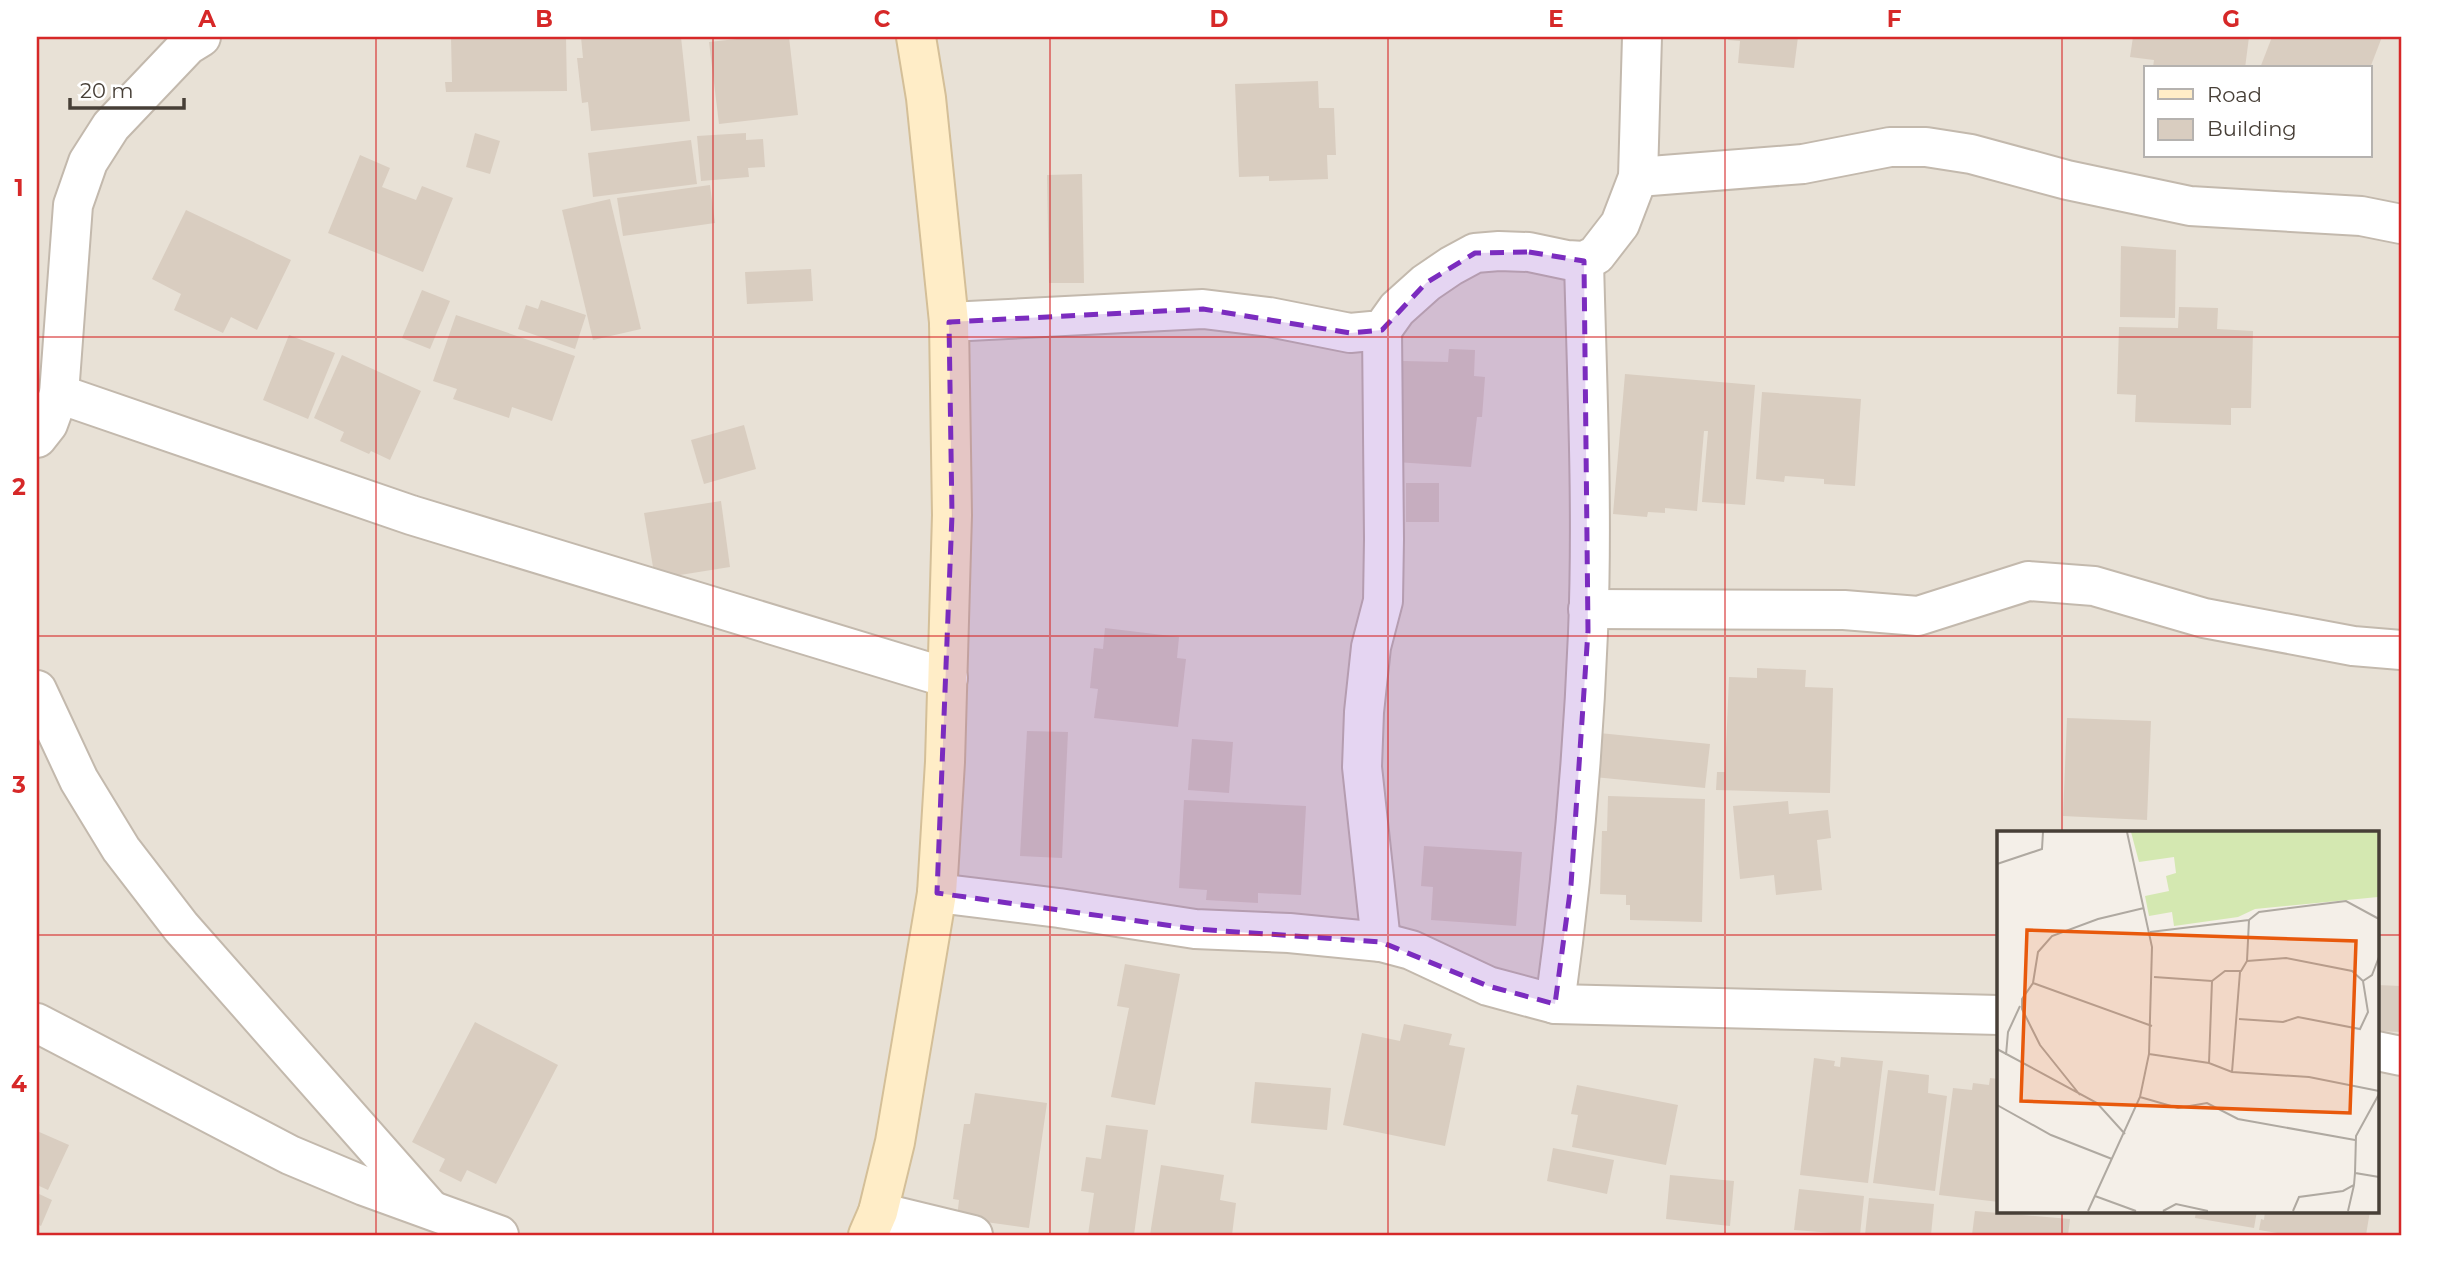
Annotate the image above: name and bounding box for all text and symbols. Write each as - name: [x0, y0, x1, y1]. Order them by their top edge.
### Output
- text: A: [197, 5, 216, 33]
- text: B: [535, 5, 553, 33]
- text: C: [874, 5, 891, 33]
- text: D: [1210, 5, 1229, 33]
- text: E: [1548, 5, 1564, 33]
- text: F: [1887, 5, 1902, 33]
- text: G: [2222, 5, 2240, 33]
- scale bar: [70, 66, 184, 110]
- legend: [2144, 66, 2372, 158]
- text: 20 m: [80, 78, 134, 103]
- text: Road: [2207, 82, 2262, 107]
- text: Building: [2207, 116, 2297, 141]
- text: 1: [14, 174, 24, 202]
- text: 2: [12, 473, 26, 501]
- text: 3: [11, 771, 26, 799]
- inset map: [1997, 831, 2378, 1212]
- text: 4: [11, 1070, 27, 1098]

